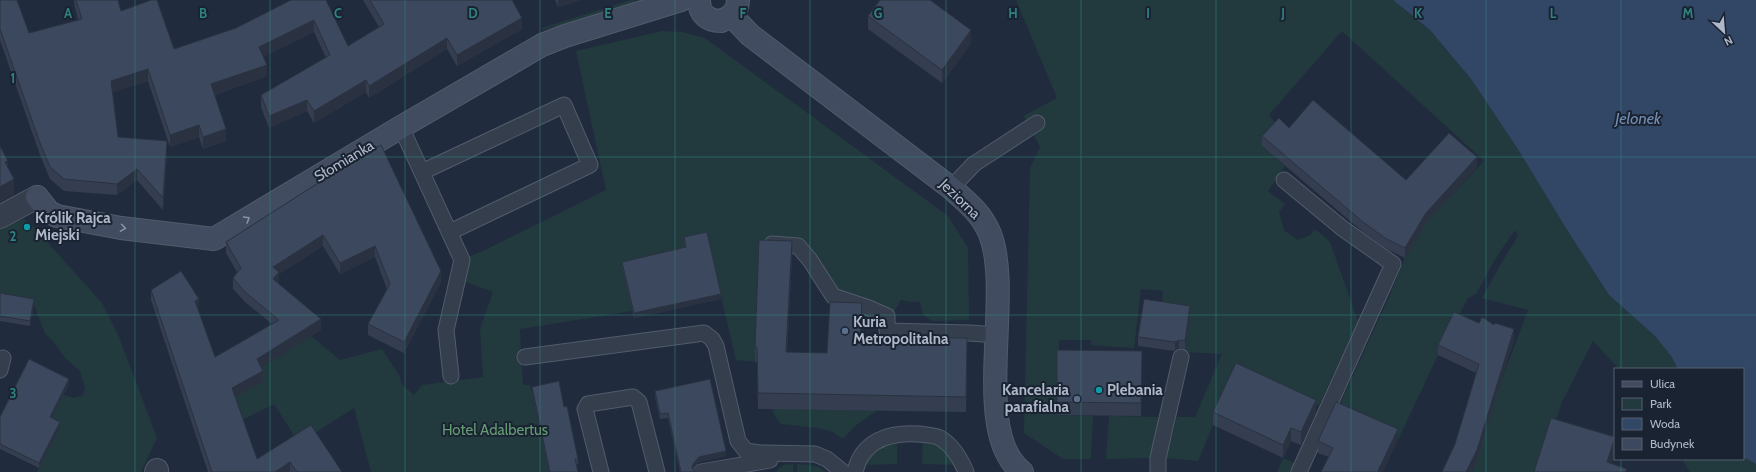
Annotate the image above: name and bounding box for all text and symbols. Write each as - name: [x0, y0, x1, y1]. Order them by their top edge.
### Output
- text: A: [64, 5, 73, 21]
- text: B: [199, 5, 207, 21]
- text: C: [334, 5, 342, 21]
- text: D: [468, 5, 478, 21]
- text: E: [604, 5, 612, 21]
- text: F: [740, 5, 747, 21]
- text: G: [874, 5, 883, 21]
- text: H: [1008, 5, 1018, 21]
- text: I: [1146, 5, 1150, 21]
- text: J: [1280, 5, 1285, 21]
- text: K: [1414, 5, 1423, 21]
- text: L: [1550, 5, 1557, 21]
- text: M: [1683, 5, 1694, 21]
- north arrow: [1704, 12, 1744, 52]
- text: N: [1722, 33, 1735, 49]
- text: 1: [11, 70, 15, 86]
- water label: Jelonek: [1613, 109, 1662, 128]
- street label: Słomianka: [311, 136, 378, 186]
- street label: Jeziorna: [935, 174, 985, 223]
- place label: Królik Rajca Miejski: [35, 209, 111, 244]
- one-way arrow: [243, 217, 250, 224]
- marker: Królik Rajca Miejski: [22, 222, 32, 232]
- one-way arrow: [120, 223, 126, 232]
- text: 2: [10, 228, 17, 244]
- place label: Kuria Metropolitalna: [853, 313, 949, 348]
- marker: Kuria Metropolitalna: [840, 326, 850, 336]
- legend: [1614, 368, 1744, 460]
- text: Ulica: [1650, 376, 1675, 391]
- place label: Kancelaria parafialna: [1002, 381, 1070, 416]
- place label: Plebania: [1107, 381, 1163, 399]
- text: 3: [9, 385, 17, 401]
- marker: Plebania: [1094, 385, 1104, 395]
- marker: Kancelaria parafialna: [1072, 394, 1082, 404]
- text: Park: [1650, 396, 1672, 411]
- text: Woda: [1650, 416, 1680, 431]
- park label: Hotel Adalbertus: [442, 421, 548, 439]
- text: Budynek: [1650, 436, 1695, 451]

